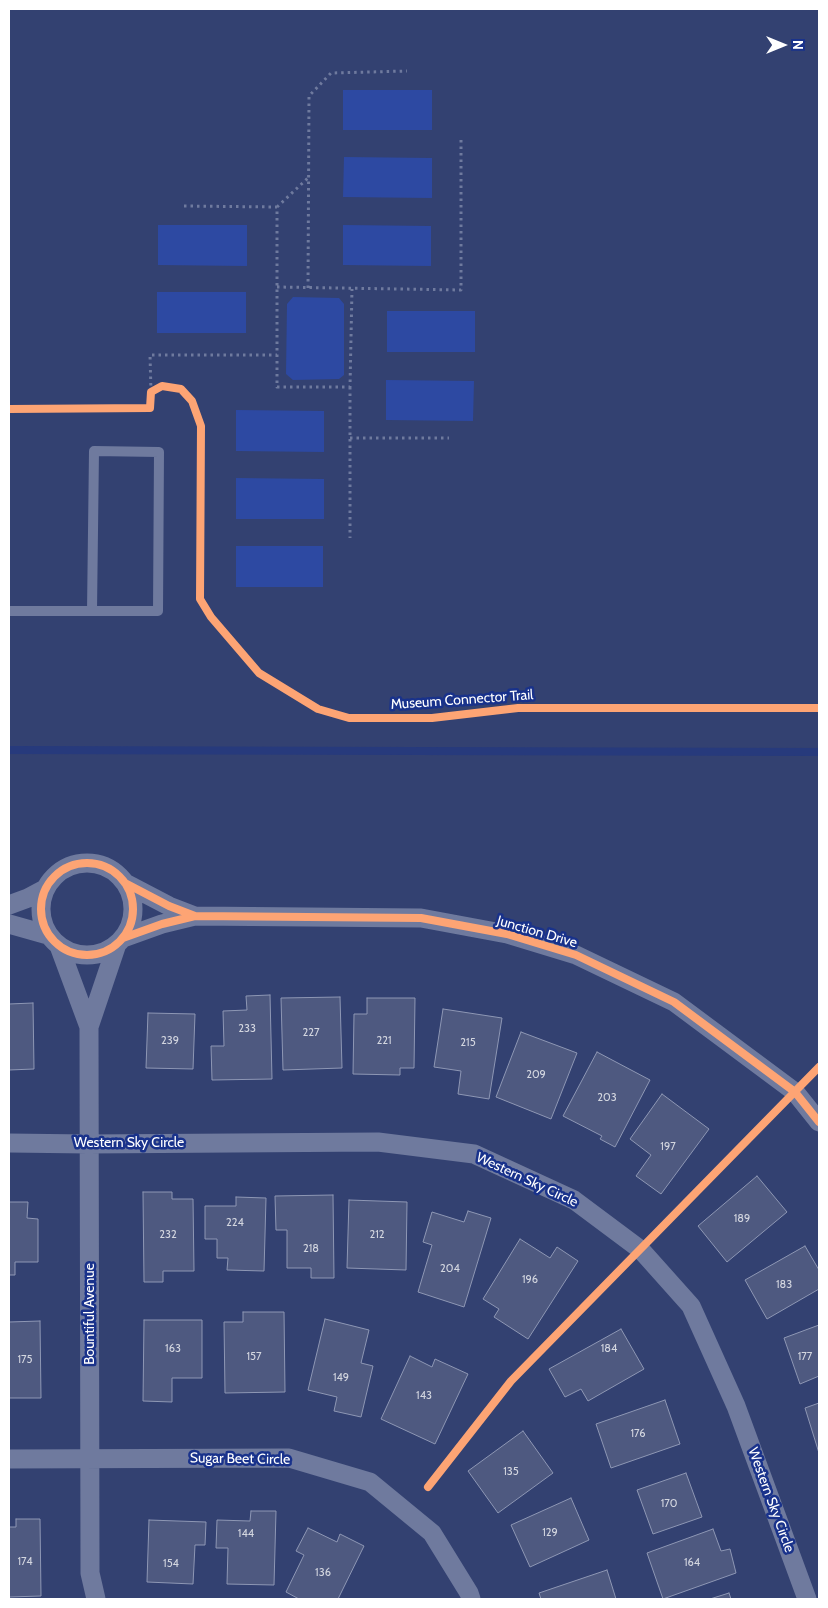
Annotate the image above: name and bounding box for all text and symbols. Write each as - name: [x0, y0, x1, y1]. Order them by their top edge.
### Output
- north arrow: [758, 20, 808, 70]
- text: N: [789, 40, 807, 50]
- street label: Museum Connector Trail: [390, 687, 534, 713]
- street label: Junction Drive: [495, 913, 579, 951]
- house number: 233: [238, 1022, 256, 1036]
- house number: 227: [302, 1026, 320, 1040]
- house number: 239: [161, 1034, 179, 1048]
- house number: 221: [376, 1034, 392, 1048]
- house number: 215: [460, 1036, 476, 1050]
- house number: 209: [526, 1068, 546, 1082]
- house number: 203: [597, 1091, 617, 1105]
- street label: Western Sky Circle: [74, 1135, 184, 1151]
- house number: 197: [660, 1140, 676, 1154]
- street label: Western Sky Circle: [473, 1149, 581, 1211]
- house number: 189: [734, 1212, 750, 1226]
- house number: 224: [226, 1216, 244, 1230]
- house number: 232: [159, 1228, 177, 1242]
- house number: 212: [369, 1228, 385, 1242]
- house number: 218: [303, 1242, 319, 1256]
- house number: 204: [440, 1262, 460, 1276]
- street label: Bountiful Avenue: [82, 1263, 98, 1365]
- house number: 196: [522, 1273, 538, 1287]
- house number: 183: [776, 1278, 792, 1292]
- house number: 163: [165, 1342, 181, 1356]
- house number: 184: [601, 1342, 617, 1356]
- house number: 157: [246, 1350, 262, 1364]
- house number: 177: [798, 1350, 812, 1364]
- house number: 175: [17, 1353, 33, 1367]
- house number: 149: [333, 1371, 349, 1385]
- house number: 143: [416, 1389, 432, 1403]
- house number: 176: [630, 1427, 646, 1441]
- street label: Western Sky Circle: [744, 1445, 798, 1555]
- street label: Sugar Beet Circle: [190, 1450, 290, 1468]
- house number: 135: [503, 1465, 519, 1479]
- house number: 170: [661, 1497, 677, 1511]
- house number: 129: [542, 1526, 558, 1540]
- house number: 144: [238, 1527, 254, 1541]
- house number: 174: [17, 1555, 33, 1569]
- house number: 164: [684, 1556, 700, 1570]
- house number: 154: [163, 1557, 179, 1571]
- house number: 136: [315, 1566, 331, 1580]

